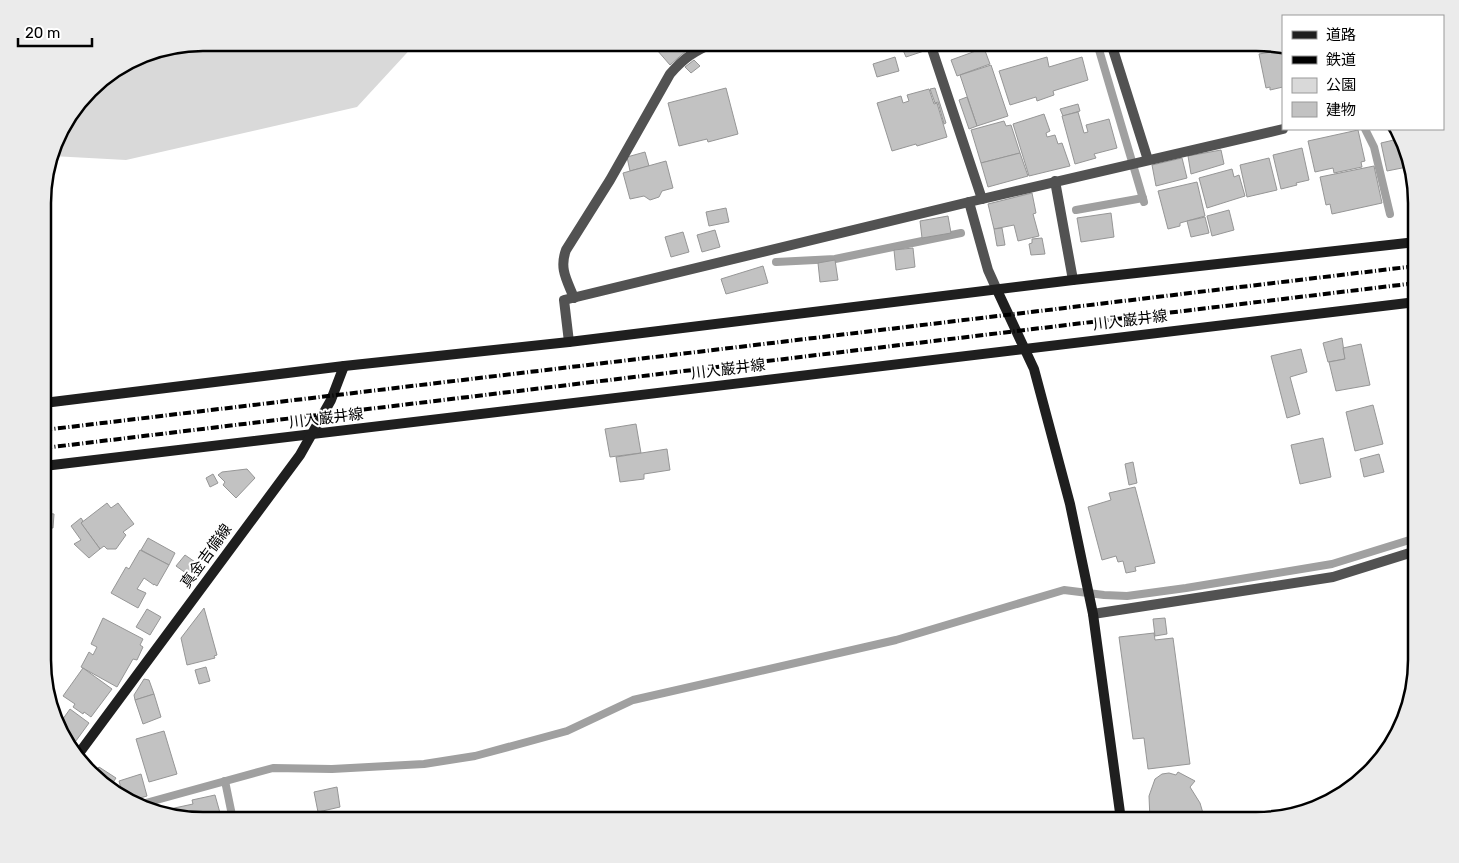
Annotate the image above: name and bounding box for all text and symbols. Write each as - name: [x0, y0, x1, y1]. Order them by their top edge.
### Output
- scale bar: [18, 15, 91, 47]
- legend: [1282, 15, 1444, 130]
- text: 20 m: [25, 24, 60, 42]
- text: 道路: [1326, 26, 1356, 44]
- text: 鉄道: [1326, 51, 1356, 69]
- text: 公園: [1326, 76, 1356, 94]
- text: 建物: [1326, 101, 1356, 119]
- street label: 川入巌井線: [1092, 306, 1168, 334]
- street label: 川入巌井線: [690, 355, 766, 383]
- street label: 川入巌井線: [288, 404, 364, 432]
- street label: 真金吉備線: [177, 520, 235, 592]

